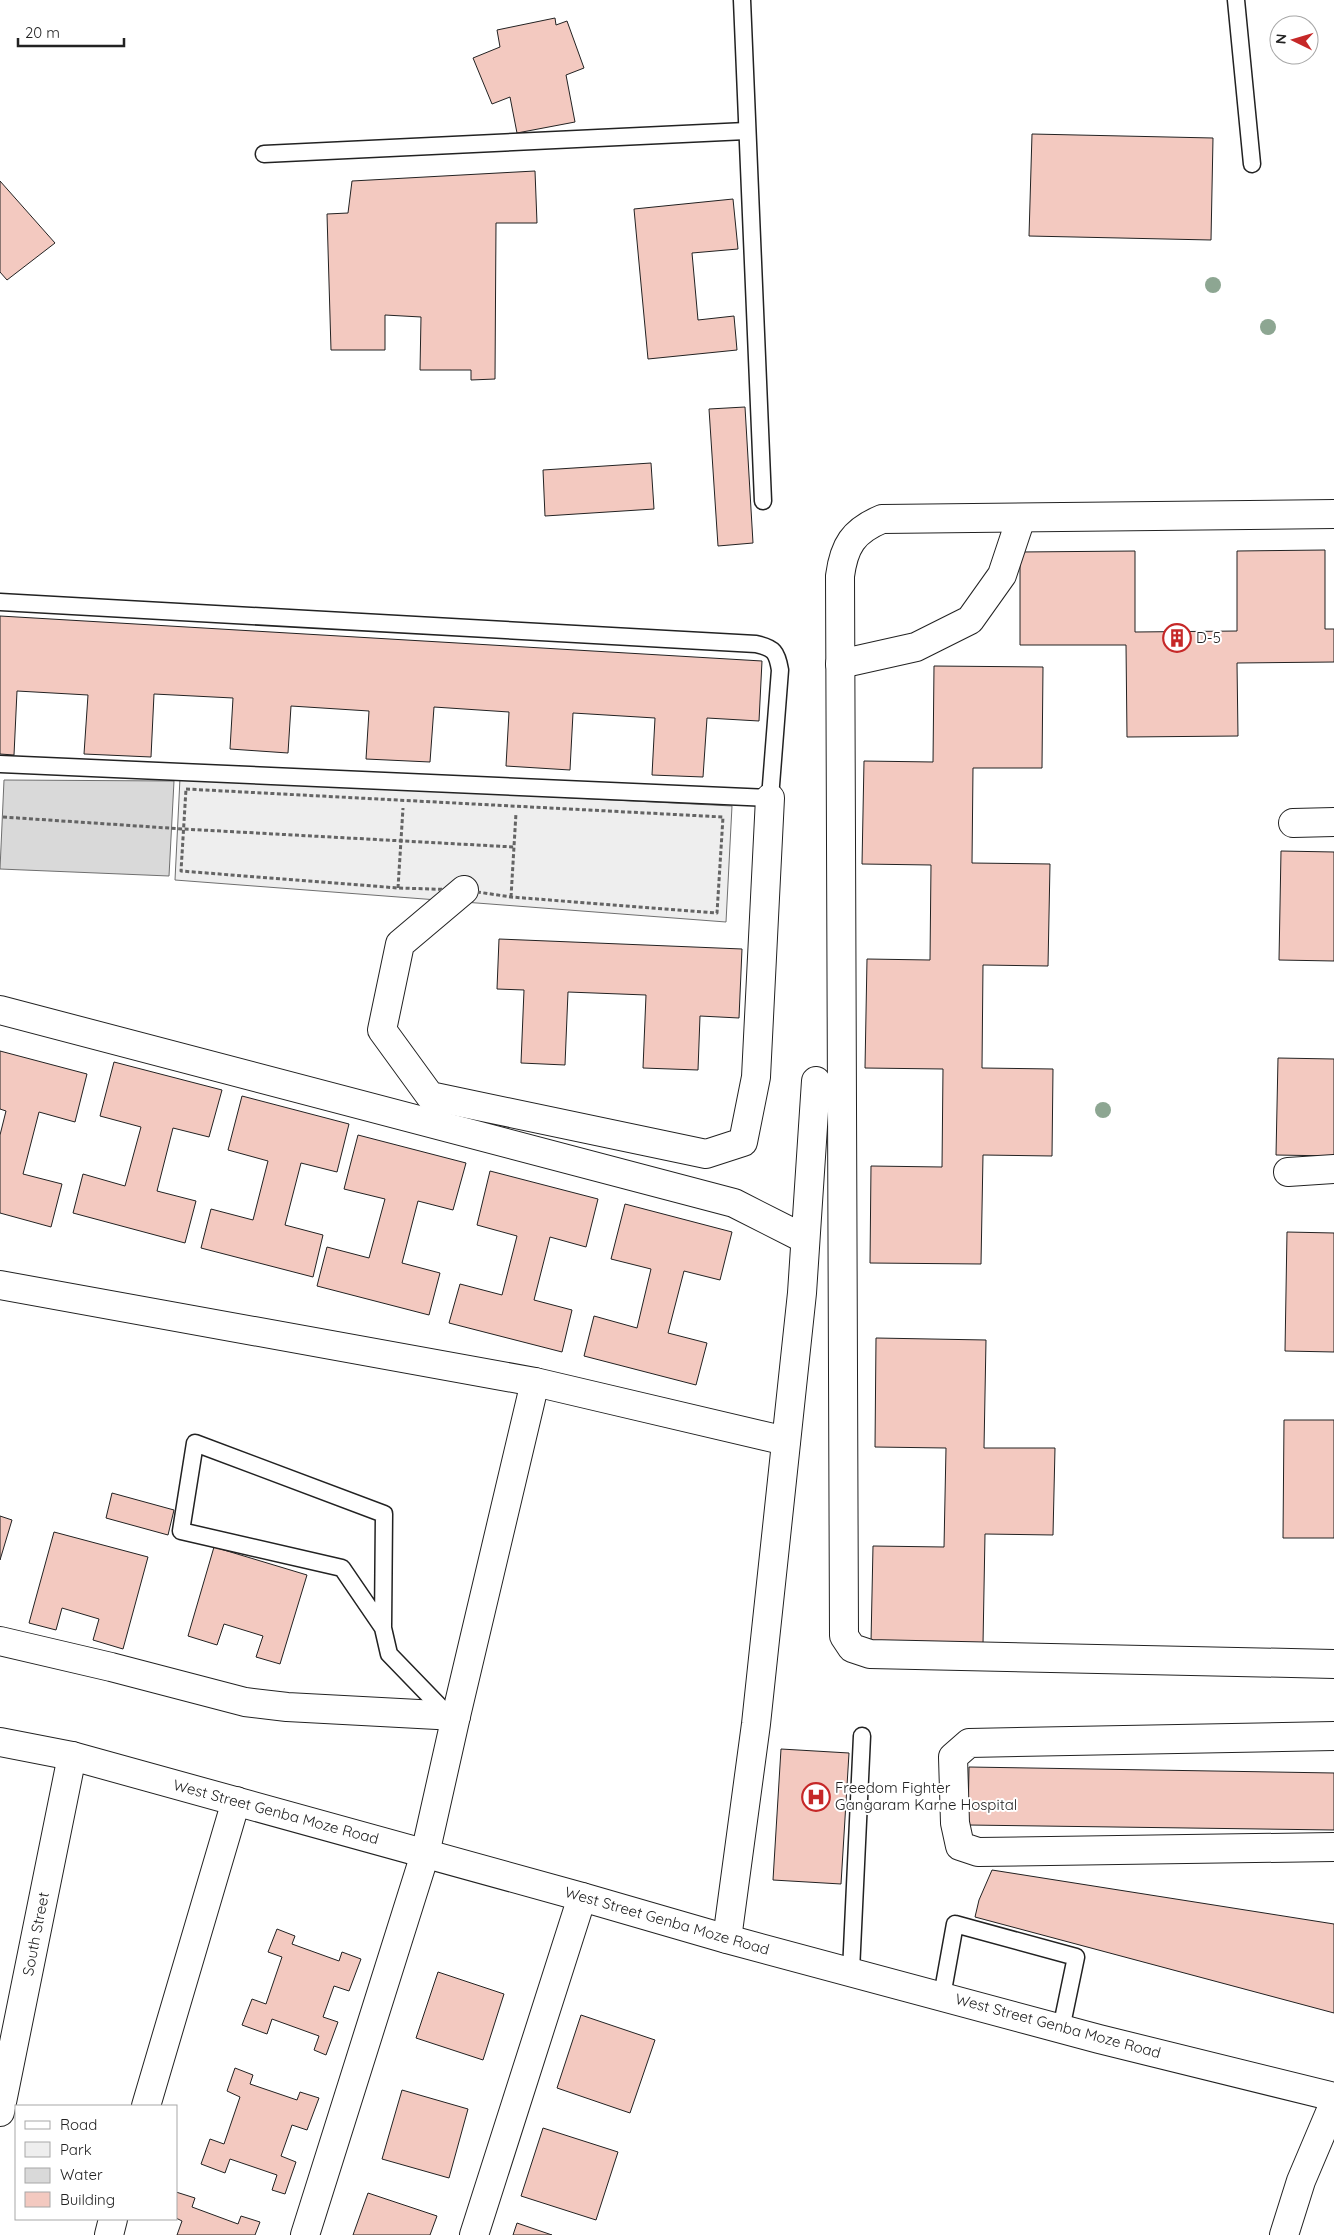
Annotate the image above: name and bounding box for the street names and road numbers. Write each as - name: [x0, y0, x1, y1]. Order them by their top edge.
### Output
- street label: West Street Genba Moze Road: [171, 1775, 381, 1848]
- street label: West Street Genba Moze Road: [563, 1882, 772, 1959]
- street label: South Street: [18, 1891, 53, 1977]
- street label: West Street Genba Moze Road: [953, 1989, 1163, 2062]

